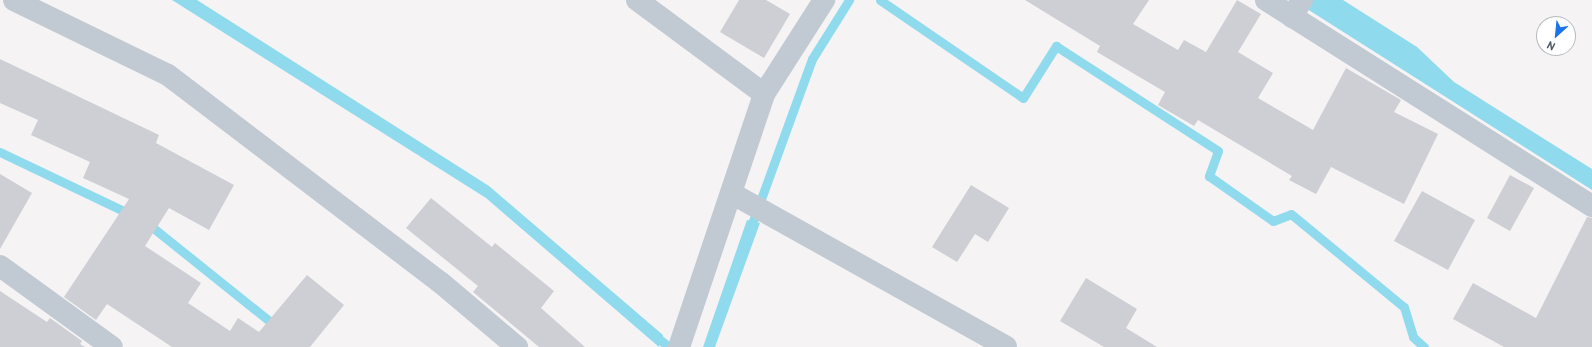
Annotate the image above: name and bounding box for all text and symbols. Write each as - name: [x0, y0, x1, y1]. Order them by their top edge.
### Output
- north arrow: [1536, 16, 1576, 56]
- text: N: [1545, 38, 1557, 54]

